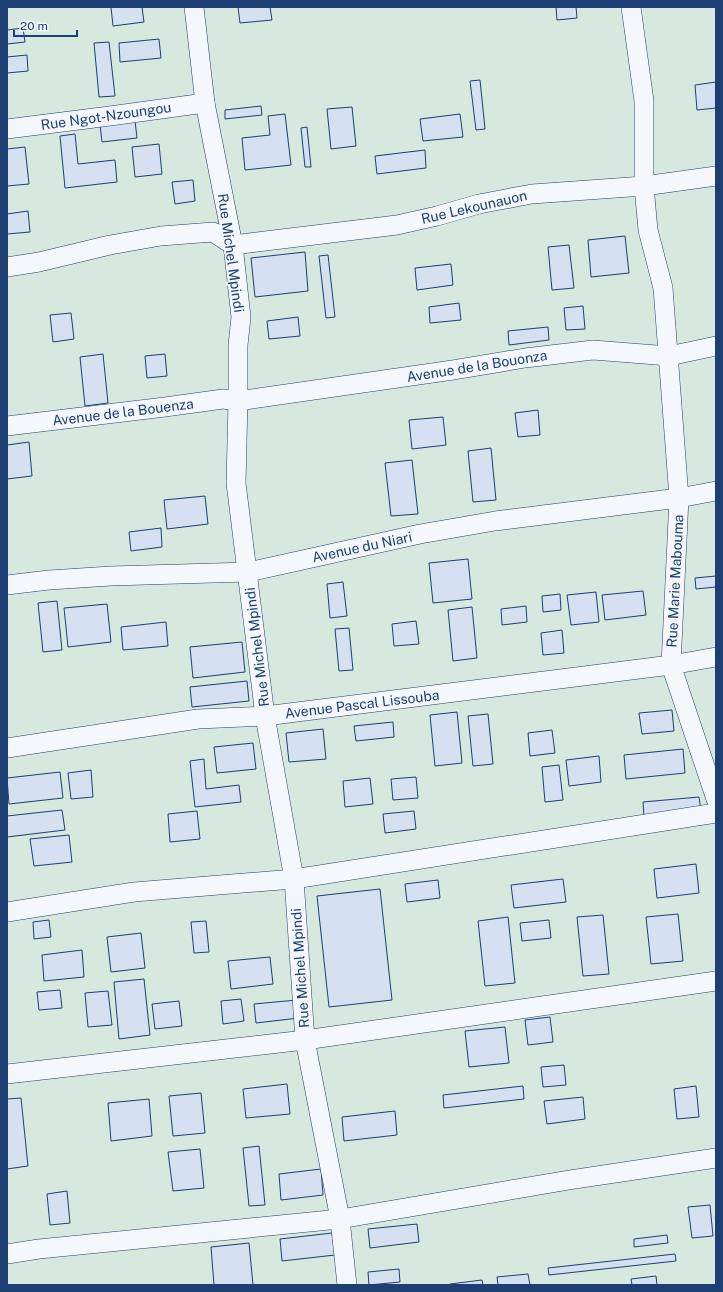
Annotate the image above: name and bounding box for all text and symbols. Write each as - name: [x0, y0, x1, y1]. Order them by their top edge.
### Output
- scale bar: [14, 12, 77, 38]
- text: 20 m: [20, 19, 48, 33]
- street label: Rue Ngot-Nzoungou: [40, 99, 172, 133]
- street label: Rue Lekounauon: [420, 187, 528, 227]
- street label: Rue Michel Mpindi: [215, 192, 247, 314]
- street label: Avenue de la Bouonza: [406, 347, 548, 385]
- street label: Avenue de la Bouenza: [51, 395, 195, 429]
- street label: Rue Marie Mabouma: [664, 514, 686, 648]
- street label: Avenue du Niari: [311, 529, 413, 565]
- street label: Rue Michel Mpindi: [242, 586, 272, 708]
- street label: Avenue Pascal Lissouba: [284, 687, 440, 721]
- street label: Rue Michel Mpindi: [288, 908, 312, 1028]

